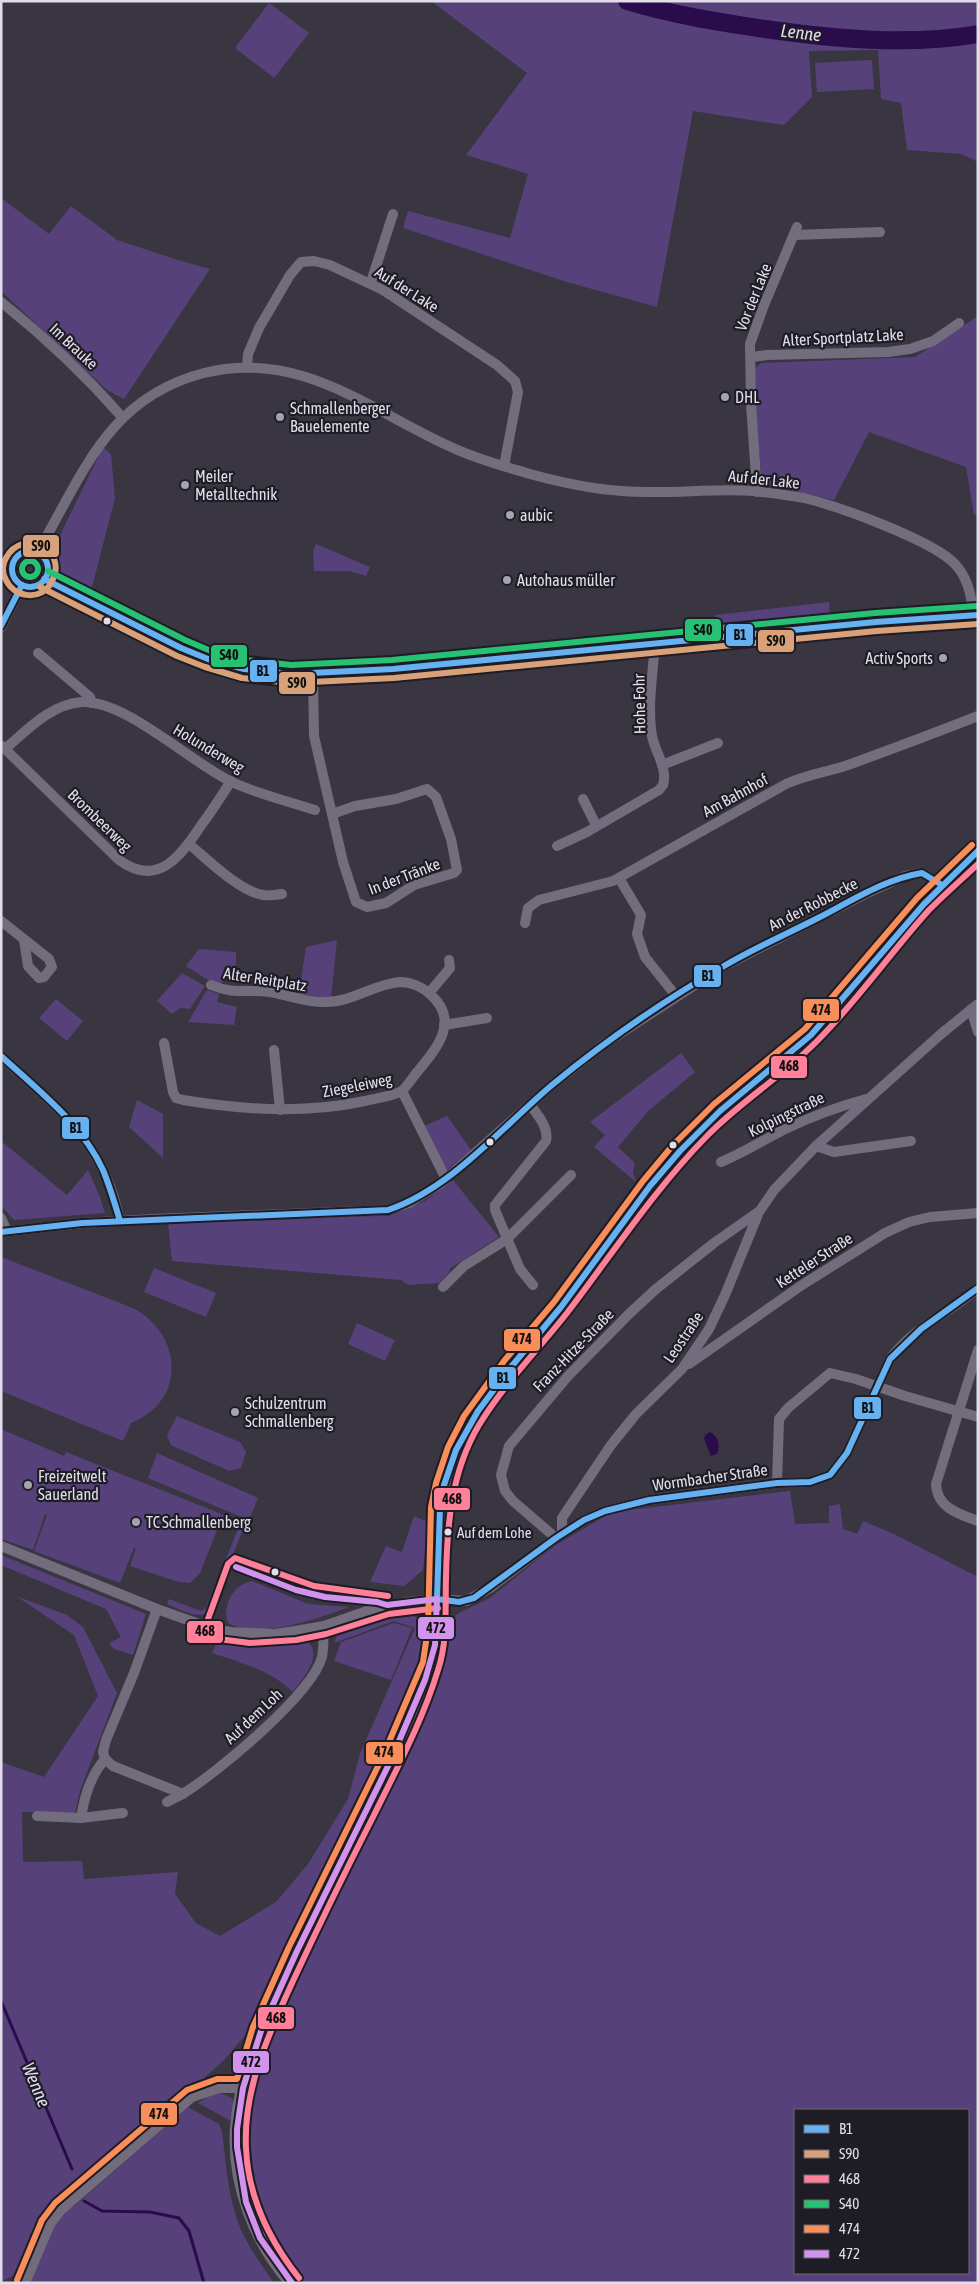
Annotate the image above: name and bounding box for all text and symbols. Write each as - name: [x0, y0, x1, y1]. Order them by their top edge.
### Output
- water label: Lenne: [780, 20, 823, 45]
- street label: Vor der Lake: [731, 261, 775, 333]
- street label: Auf der Lake: [372, 262, 442, 316]
- street label: Im Brauke: [46, 319, 102, 373]
- street label: Alter Sportplatz Lake: [782, 325, 904, 350]
- place label: DHL: [735, 388, 760, 406]
- marker: DHL: [719, 391, 731, 403]
- place label: Schmallenberger Bauelemente: [290, 399, 391, 435]
- marker: Schmallenberger Bauelemente: [274, 411, 286, 423]
- street label: Auf der Lake: [727, 466, 801, 492]
- place label: Meiler Metalltechnik: [195, 467, 277, 503]
- marker: Meiler Metalltechnik: [179, 479, 191, 491]
- place label: aubic: [520, 506, 552, 524]
- marker: aubic: [504, 509, 516, 521]
- line badge: S90: [22, 534, 60, 558]
- text: S90: [31, 538, 51, 554]
- place label: Autohaus müller: [517, 571, 615, 589]
- marker: Autohaus müller: [501, 574, 513, 586]
- unlabelled marker: [102, 616, 112, 626]
- line badge: S40: [684, 618, 722, 642]
- text: S40: [693, 622, 713, 638]
- line badge: B1: [725, 623, 754, 647]
- text: B1: [733, 627, 747, 643]
- line badge: S90: [757, 629, 795, 653]
- text: S90: [766, 633, 786, 649]
- line badge: S40: [210, 644, 248, 668]
- text: S40: [219, 647, 239, 663]
- place label: Activ Sports: [866, 649, 933, 668]
- marker: Activ Sports: [937, 652, 949, 664]
- line badge: B1: [249, 659, 278, 683]
- text: B1: [256, 663, 270, 679]
- line badge: S90: [278, 671, 316, 695]
- street label: Hohe Fohr: [629, 673, 649, 734]
- text: S90: [287, 675, 307, 691]
- street label: Holunderweg: [170, 720, 248, 777]
- street label: Am Bahnhof: [699, 769, 771, 820]
- street label: Brombeerweg: [64, 785, 136, 856]
- street label: In der Tränke: [366, 854, 442, 898]
- street label: An der Robbecke: [766, 874, 860, 934]
- street label: Alter Reitplatz: [222, 964, 308, 995]
- line badge: B1: [693, 964, 722, 988]
- text: B1: [701, 968, 715, 984]
- line badge: 474: [802, 998, 840, 1022]
- text: 474: [810, 1002, 831, 1018]
- line badge: 468: [770, 1055, 808, 1079]
- text: 468: [778, 1058, 799, 1074]
- street label: Ziegeleiweg: [321, 1069, 394, 1102]
- street label: Kolpingstraße: [745, 1088, 827, 1141]
- line badge: B1: [61, 1116, 90, 1140]
- text: B1: [69, 1120, 83, 1136]
- unlabelled marker: [485, 1137, 495, 1147]
- unlabelled marker: [668, 1140, 678, 1150]
- street label: Ketteler Straße: [772, 1229, 856, 1291]
- street label: Franz-Hitze-Straße: [529, 1305, 617, 1395]
- street label: Leostraße: [659, 1308, 707, 1366]
- line badge: 474: [503, 1328, 541, 1352]
- text: 474: [511, 1331, 532, 1347]
- line badge: B1: [488, 1366, 517, 1390]
- text: B1: [496, 1370, 510, 1386]
- place label: Schulzentrum Schmallenberg: [245, 1394, 334, 1431]
- line badge: B1: [853, 1396, 882, 1420]
- text: B1: [861, 1400, 875, 1416]
- marker: Schulzentrum Schmallenberg: [229, 1406, 241, 1418]
- street label: Wormbacher Straße: [651, 1460, 769, 1494]
- place label: Freizeitwelt Sauerland: [38, 1467, 107, 1503]
- marker: Freizeitwelt Sauerland: [22, 1479, 34, 1491]
- line badge: 468: [433, 1487, 471, 1511]
- text: 468: [441, 1491, 462, 1507]
- place label: TC Schmallenberg: [146, 1513, 251, 1532]
- marker: TC Schmallenberg: [130, 1516, 142, 1528]
- place label: Auf dem Lohe: [457, 1524, 532, 1541]
- marker: Auf dem Lohe: [443, 1527, 453, 1537]
- unlabelled marker: [270, 1567, 280, 1577]
- line badge: 472: [417, 1616, 455, 1640]
- line badge: 468: [186, 1620, 224, 1644]
- text: 472: [425, 1620, 446, 1636]
- text: 468: [194, 1623, 215, 1639]
- street label: Auf dem Loh: [220, 1685, 286, 1747]
- line badge: 474: [365, 1741, 404, 1765]
- text: 474: [373, 1744, 394, 1760]
- line badge: 468: [257, 2006, 295, 2030]
- text: 468: [265, 2010, 286, 2026]
- line badge: 472: [232, 2050, 270, 2074]
- text: 472: [240, 2054, 261, 2070]
- water label: Wenne: [18, 2059, 55, 2110]
- line badge: 474: [140, 2102, 178, 2126]
- text: 474: [148, 2106, 169, 2122]
- legend: [794, 2109, 969, 2274]
- text: B1: [839, 2120, 853, 2137]
- text: S90: [839, 2145, 859, 2162]
- text: 468: [839, 2170, 860, 2187]
- text: S40: [839, 2195, 859, 2212]
- text: 474: [839, 2220, 860, 2237]
- text: 472: [839, 2245, 860, 2262]

